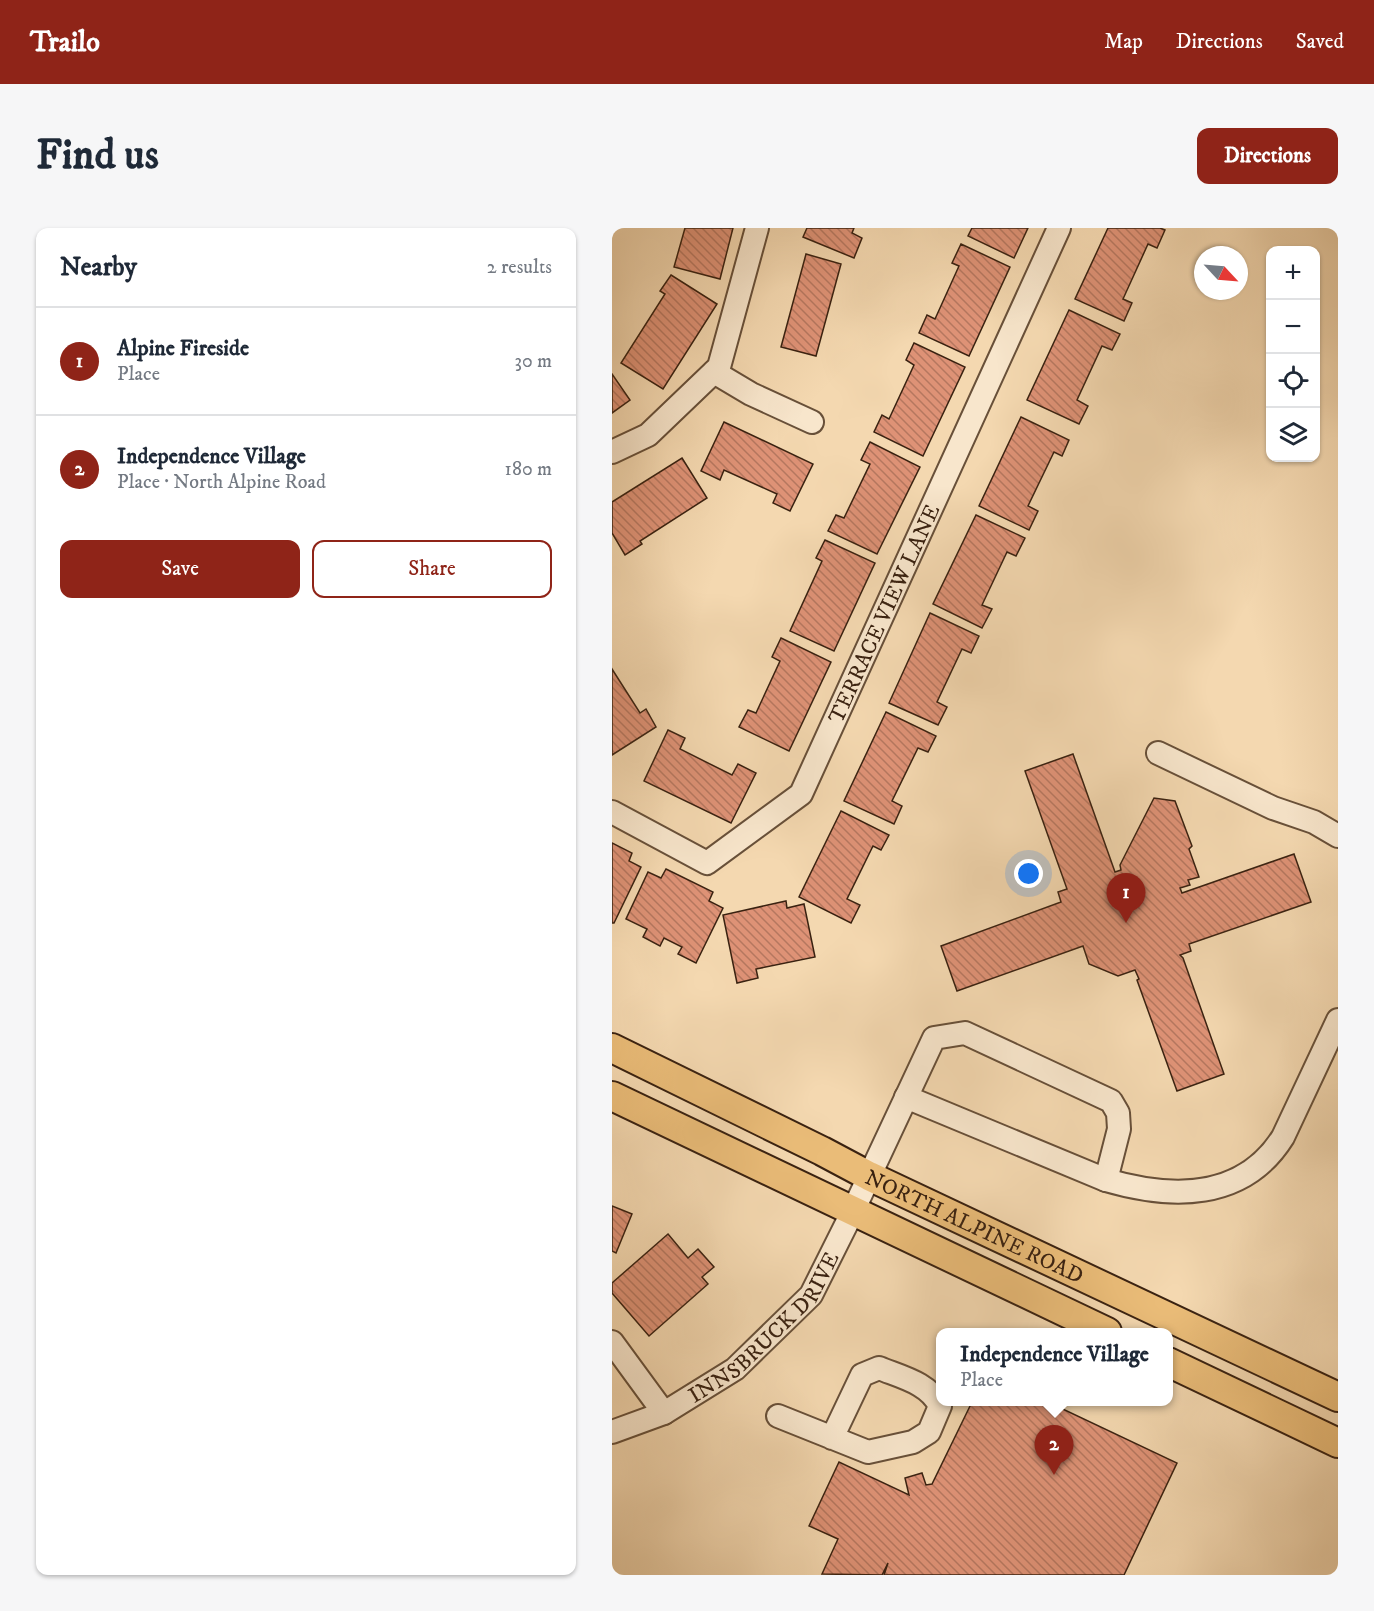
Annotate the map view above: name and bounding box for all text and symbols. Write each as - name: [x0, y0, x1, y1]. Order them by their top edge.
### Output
- text: Trailo: [30, 25, 100, 60]
- text: Map: [1104, 29, 1143, 55]
- text: Directions: [1176, 29, 1263, 55]
- text: Saved: [1296, 29, 1344, 55]
- button: Directions: [1197, 128, 1338, 184]
- text: Find us: [36, 130, 159, 182]
- north arrow: [1194, 246, 1248, 300]
- map controls: [1266, 246, 1320, 462]
- button: +: [1266, 246, 1320, 300]
- text: Nearby: [60, 251, 137, 284]
- text: 2 results: [487, 255, 552, 280]
- button: −: [1266, 300, 1320, 354]
- text: Alpine Fireside: [117, 335, 249, 362]
- text: 1: [76, 349, 83, 374]
- text: 30 m: [514, 349, 552, 374]
- button: locate: [1266, 354, 1320, 408]
- text: Place: [117, 362, 160, 387]
- button: layers: [1266, 408, 1320, 462]
- text: Independence Village: [117, 443, 306, 470]
- text: 2: [75, 457, 84, 482]
- text: 180 m: [505, 457, 552, 482]
- text: Place · North Alpine Road: [117, 470, 326, 495]
- street label: TERRACE VIEW LANE: [823, 500, 946, 728]
- button: Save: [60, 540, 300, 598]
- button: Share: [312, 540, 552, 598]
- your location: [1014, 859, 1043, 888]
- pin: 1: [1106, 874, 1146, 923]
- street label: NORTH ALPINE ROAD: [861, 1164, 1088, 1290]
- street label: INNSBRUCK DRIVE: [684, 1248, 845, 1410]
- popup: [936, 1328, 1173, 1406]
- text: Independence Village: [960, 1341, 1149, 1368]
- text: Place: [960, 1368, 1003, 1393]
- pin: 2: [1034, 1426, 1074, 1475]

